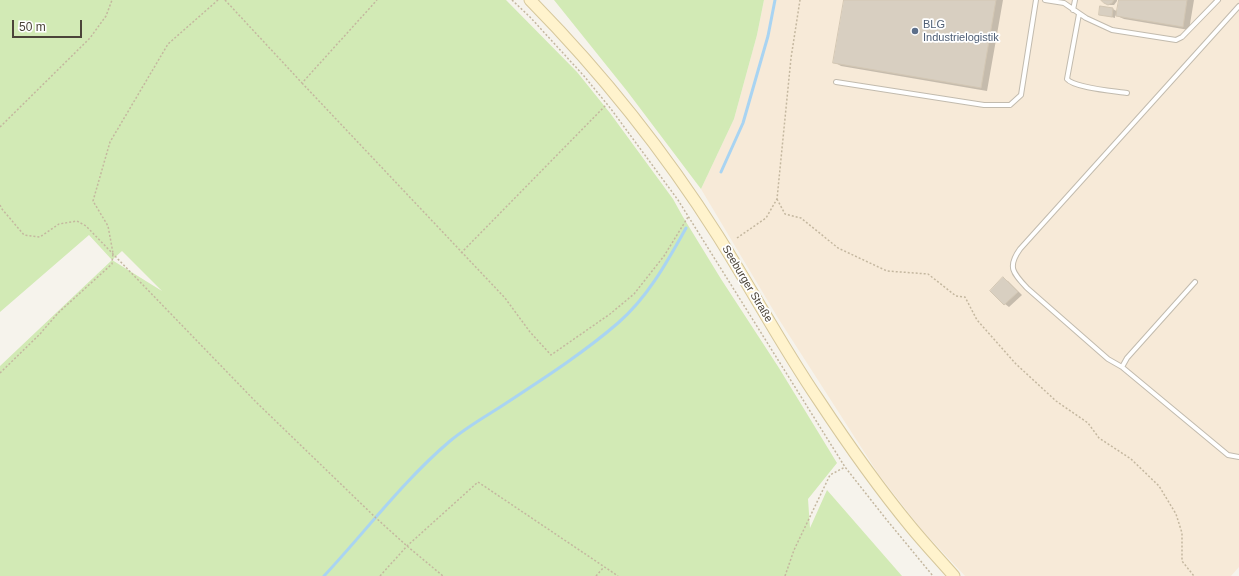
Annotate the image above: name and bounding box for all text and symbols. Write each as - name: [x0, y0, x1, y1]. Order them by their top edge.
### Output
- scale bar: [14, 12, 84, 38]
- place label: BLG Industrielogistik: [923, 18, 999, 44]
- text: 50 m: [19, 20, 46, 34]
- marker: BLG Industrielogistik: [910, 26, 920, 36]
- street label: Seeburger Straße: [719, 243, 775, 325]

